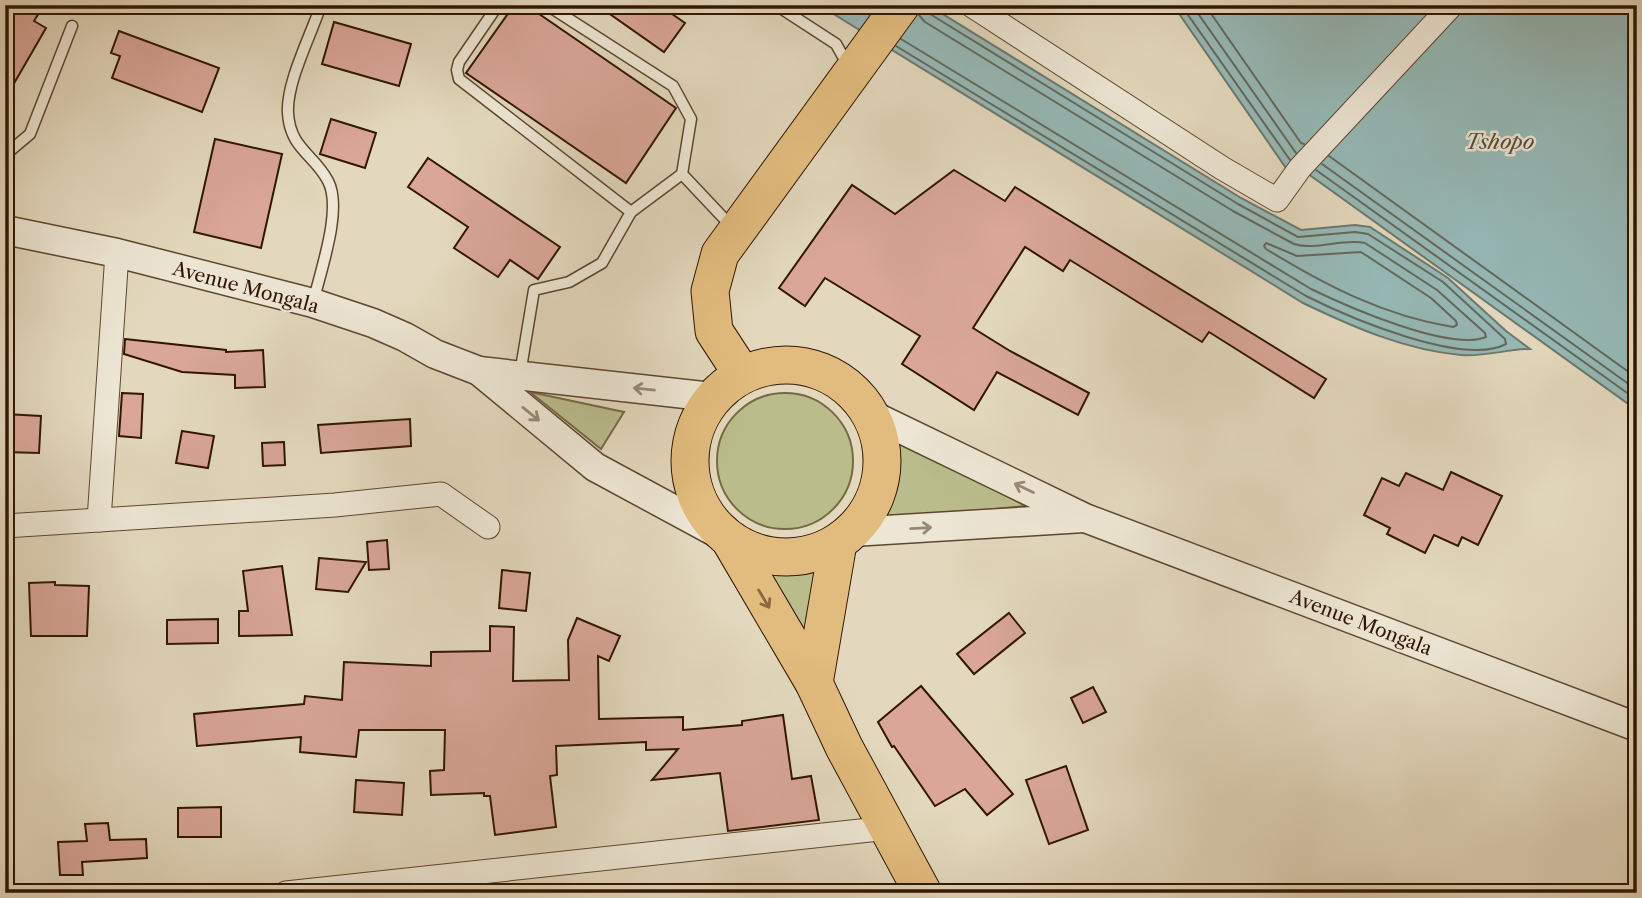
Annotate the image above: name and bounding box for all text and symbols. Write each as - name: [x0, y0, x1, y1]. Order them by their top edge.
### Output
- water label: Tshopo: [1466, 129, 1535, 154]
- street label: Avenue Mongala: [169, 257, 322, 318]
- one-way arrow: [634, 383, 656, 396]
- one-way arrow: [522, 407, 540, 422]
- one-way arrow: [1014, 481, 1035, 494]
- one-way arrow: [909, 521, 932, 534]
- street label: Avenue Mongala: [1285, 584, 1435, 660]
- one-way arrow: [757, 588, 771, 608]

